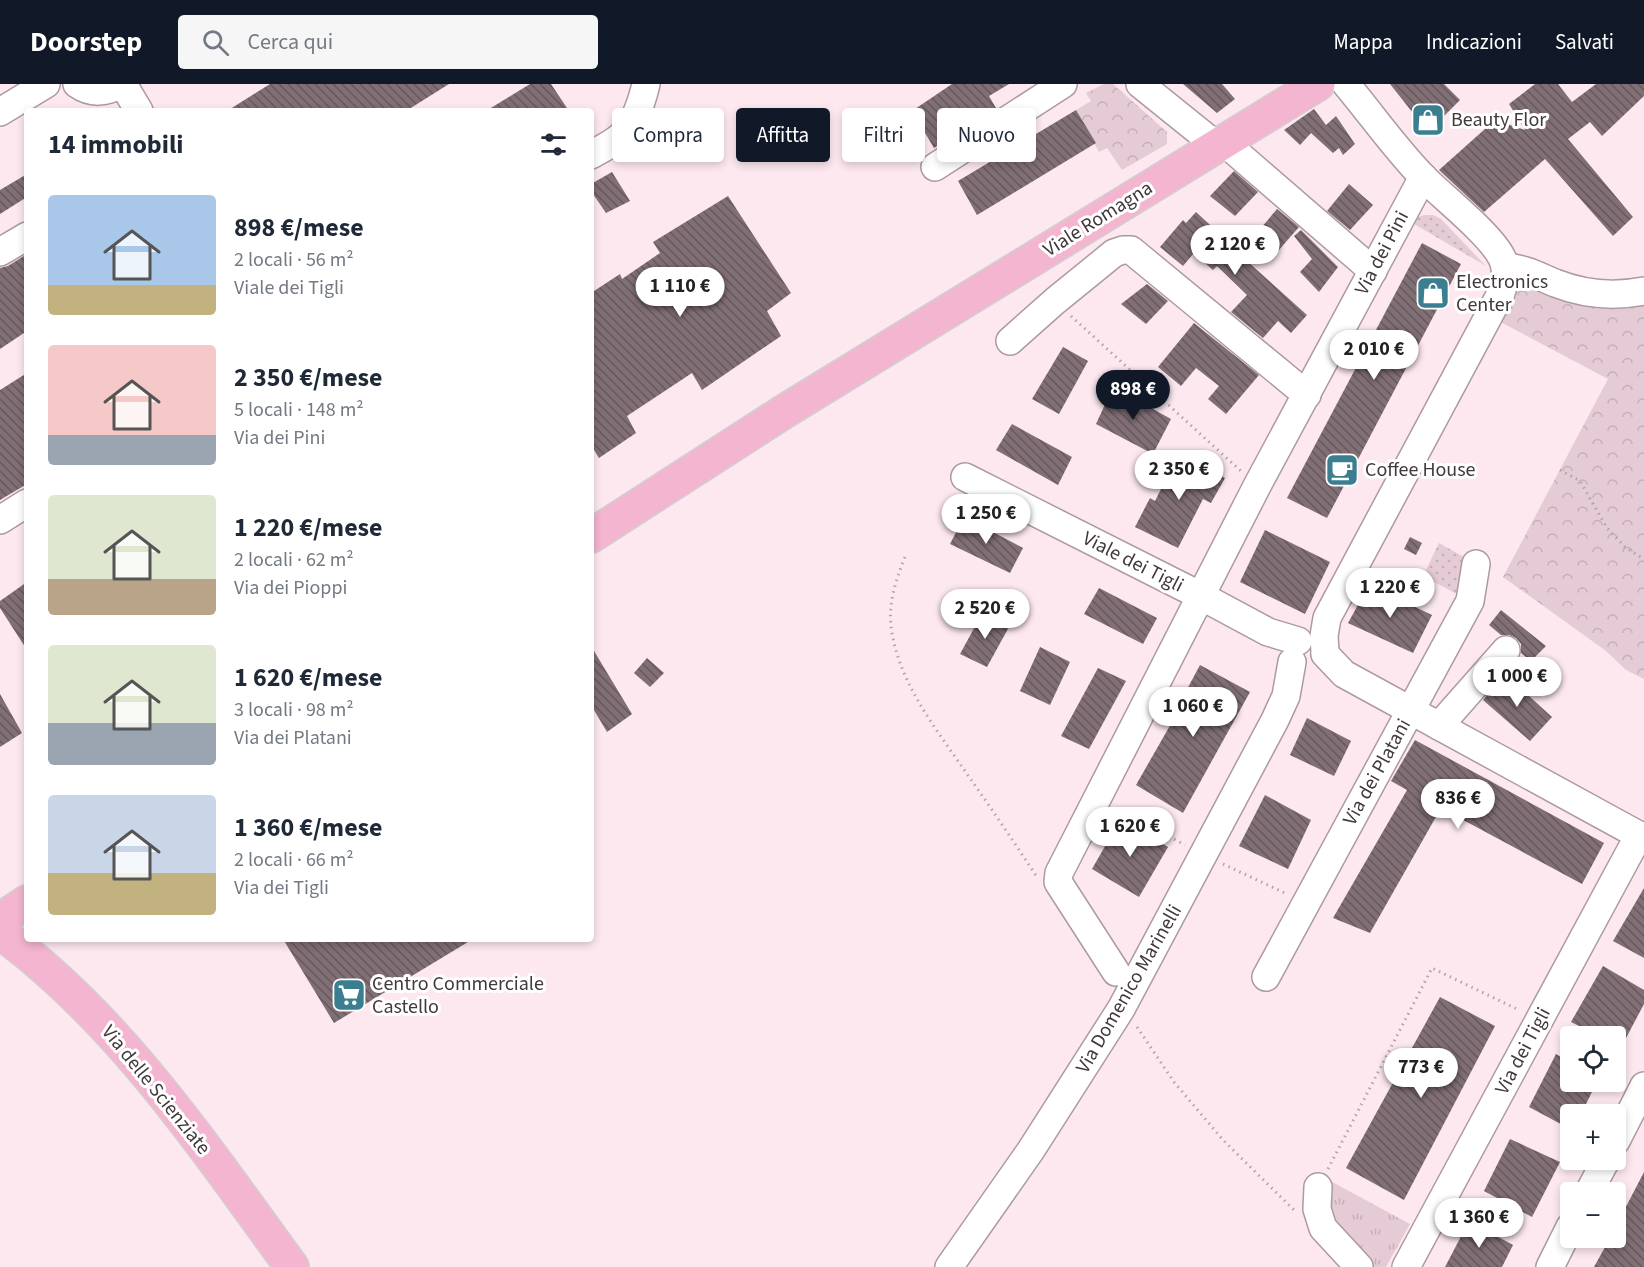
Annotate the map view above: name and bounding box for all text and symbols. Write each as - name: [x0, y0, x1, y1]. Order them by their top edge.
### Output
- search box: [178, 15, 598, 69]
- text: Doorstep: [30, 22, 142, 62]
- icon: search: [199, 26, 232, 59]
- text: Cerca qui: [247, 26, 333, 58]
- text: Mappa: [1334, 27, 1393, 57]
- text: Indicazioni: [1426, 27, 1522, 57]
- text: Salvati: [1555, 27, 1614, 57]
- shop icon: Beauty Flor: [1410, 102, 1446, 138]
- place label: Beauty Flor: [1451, 106, 1546, 134]
- chip: Compra: [612, 108, 724, 162]
- chip: Affitta: [736, 108, 830, 162]
- chip: Filtri: [842, 108, 925, 162]
- chip: Nuovo: [937, 108, 1036, 162]
- text: 14 immobili: [48, 126, 184, 163]
- icon: filters: [537, 128, 570, 161]
- street label: Viale Romagna: [1038, 174, 1158, 264]
- street label: Via dei Pini: [1348, 206, 1416, 300]
- text: 898 €/mese: [234, 209, 364, 246]
- icon: home: [96, 219, 168, 291]
- pin: 2 120 €: [1180, 225, 1290, 276]
- text: 2 120 €: [1205, 230, 1265, 258]
- text: 2 locali · 56 m²: [234, 246, 354, 274]
- pin: 1 110 €: [625, 267, 735, 318]
- place label: Electronics Center: [1456, 268, 1548, 319]
- text: 1 110 €: [650, 272, 710, 300]
- text: Viale dei Tigli: [234, 274, 344, 302]
- shop icon: Electronics Center: [1415, 275, 1451, 311]
- pin: 2 010 €: [1319, 330, 1429, 381]
- text: 2 010 €: [1344, 335, 1404, 363]
- text: 2 350 €/mese: [234, 359, 383, 396]
- icon: home: [96, 369, 168, 441]
- pin: 898 €: [1091, 370, 1175, 421]
- text: 898 €: [1110, 375, 1156, 403]
- text: 5 locali · 148 m²: [234, 396, 364, 424]
- text: Via dei Pini: [234, 424, 325, 452]
- pin: 2 350 €: [1124, 450, 1234, 501]
- cafe icon: Coffee House: [1324, 452, 1360, 488]
- text: 2 350 €: [1149, 455, 1209, 483]
- place label: Coffee House: [1365, 456, 1476, 484]
- pin: 1 250 €: [931, 494, 1041, 545]
- text: 1 250 €: [956, 499, 1016, 527]
- text: 1 220 €/mese: [234, 509, 383, 546]
- icon: home: [96, 519, 168, 591]
- street label: Viale dei Tigli: [1078, 525, 1188, 599]
- text: 2 locali · 62 m²: [234, 546, 354, 574]
- pin: 1 220 €: [1335, 568, 1445, 619]
- text: 1 220 €: [1360, 573, 1420, 601]
- text: Via dei Pioppi: [234, 574, 347, 602]
- pin: 2 520 €: [930, 589, 1040, 640]
- text: 2 520 €: [955, 594, 1015, 622]
- pin: 1 000 €: [1462, 657, 1572, 708]
- text: 1 620 €/mese: [234, 659, 383, 696]
- text: 1 000 €: [1487, 662, 1547, 690]
- icon: home: [96, 669, 168, 741]
- pin: 1 060 €: [1138, 687, 1248, 738]
- text: 1 060 €: [1163, 692, 1223, 720]
- text: 3 locali · 98 m²: [234, 696, 354, 724]
- street label: Via dei Platani: [1336, 714, 1418, 830]
- text: Via dei Platani: [234, 724, 352, 752]
- pin: 836 €: [1416, 779, 1500, 830]
- text: 836 €: [1435, 784, 1481, 812]
- pin: 1 620 €: [1075, 807, 1185, 858]
- text: 1 360 €/mese: [234, 809, 383, 846]
- text: 1 620 €: [1100, 812, 1160, 840]
- icon: home: [96, 819, 168, 891]
- text: 2 locali · 66 m²: [234, 846, 354, 874]
- text: Via dei Tigli: [234, 874, 329, 902]
- street label: Via Domenico Marinelli: [1069, 899, 1189, 1079]
- place label: Centro Commerciale Castello: [372, 970, 544, 1021]
- supermarket icon: Centro Commerciale Castello: [331, 977, 367, 1013]
- street label: Via dei Tigli: [1488, 1002, 1558, 1100]
- street label: Via delle Scienziate: [95, 1019, 217, 1161]
- map controls: [1560, 1026, 1626, 1248]
- button: locate: [1560, 1026, 1626, 1092]
- pin: 773 €: [1379, 1048, 1463, 1099]
- text: 773 €: [1398, 1053, 1444, 1081]
- button: +: [1560, 1104, 1626, 1170]
- button: −: [1560, 1182, 1626, 1248]
- pin: 1 360 €: [1424, 1198, 1534, 1249]
- text: 1 360 €: [1449, 1203, 1509, 1231]

